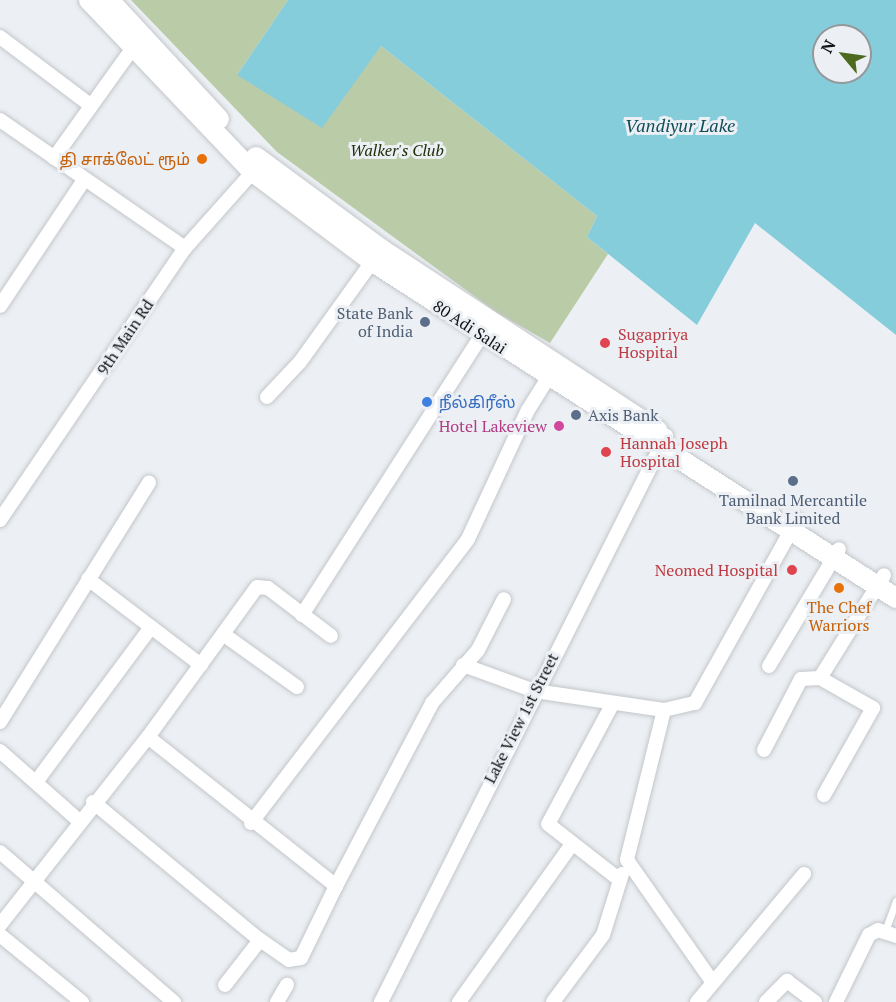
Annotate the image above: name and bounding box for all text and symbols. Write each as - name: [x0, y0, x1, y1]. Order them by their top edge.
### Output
- north arrow: [812, 24, 872, 84]
- text: N: [815, 36, 841, 57]
- water label: Vandiyur Lake: [625, 114, 735, 136]
- park label: Walker's Club: [350, 140, 444, 160]
- place label: தி சாக்லேட் ரூம்: [60, 149, 190, 169]
- marker: தி சாக்லேட் ரூம்: [195, 152, 209, 166]
- street label: 9th Main Rd: [93, 296, 157, 378]
- street label: 80 Adi Salai: [430, 296, 510, 358]
- place label: State Bank of India: [337, 303, 413, 341]
- marker: State Bank of India: [418, 315, 432, 329]
- place label: Sugapriya Hospital: [618, 324, 688, 362]
- marker: Sugapriya Hospital: [596, 334, 614, 352]
- place label: நீல்கிரீஸ்: [439, 392, 516, 412]
- marker: நீல்கிரீஸ்: [420, 395, 434, 409]
- place label: Axis Bank: [588, 405, 659, 425]
- marker: Axis Bank: [569, 408, 583, 422]
- place label: Hotel Lakeview: [439, 416, 547, 436]
- marker: Hotel Lakeview: [552, 419, 566, 433]
- place label: Hannah Joseph Hospital: [620, 433, 728, 471]
- marker: Hannah Joseph Hospital: [597, 443, 615, 461]
- marker: Tamilnad Mercantile Bank Limited: [786, 474, 800, 488]
- place label: Tamilnad Mercantile Bank Limited: [719, 490, 867, 528]
- place label: Neomed Hospital: [655, 560, 778, 580]
- marker: Neomed Hospital: [783, 561, 801, 579]
- marker: The Chef Warriors: [832, 581, 846, 595]
- place label: The Chef Warriors: [807, 597, 871, 635]
- street label: Lake View 1st Street: [480, 649, 562, 787]

